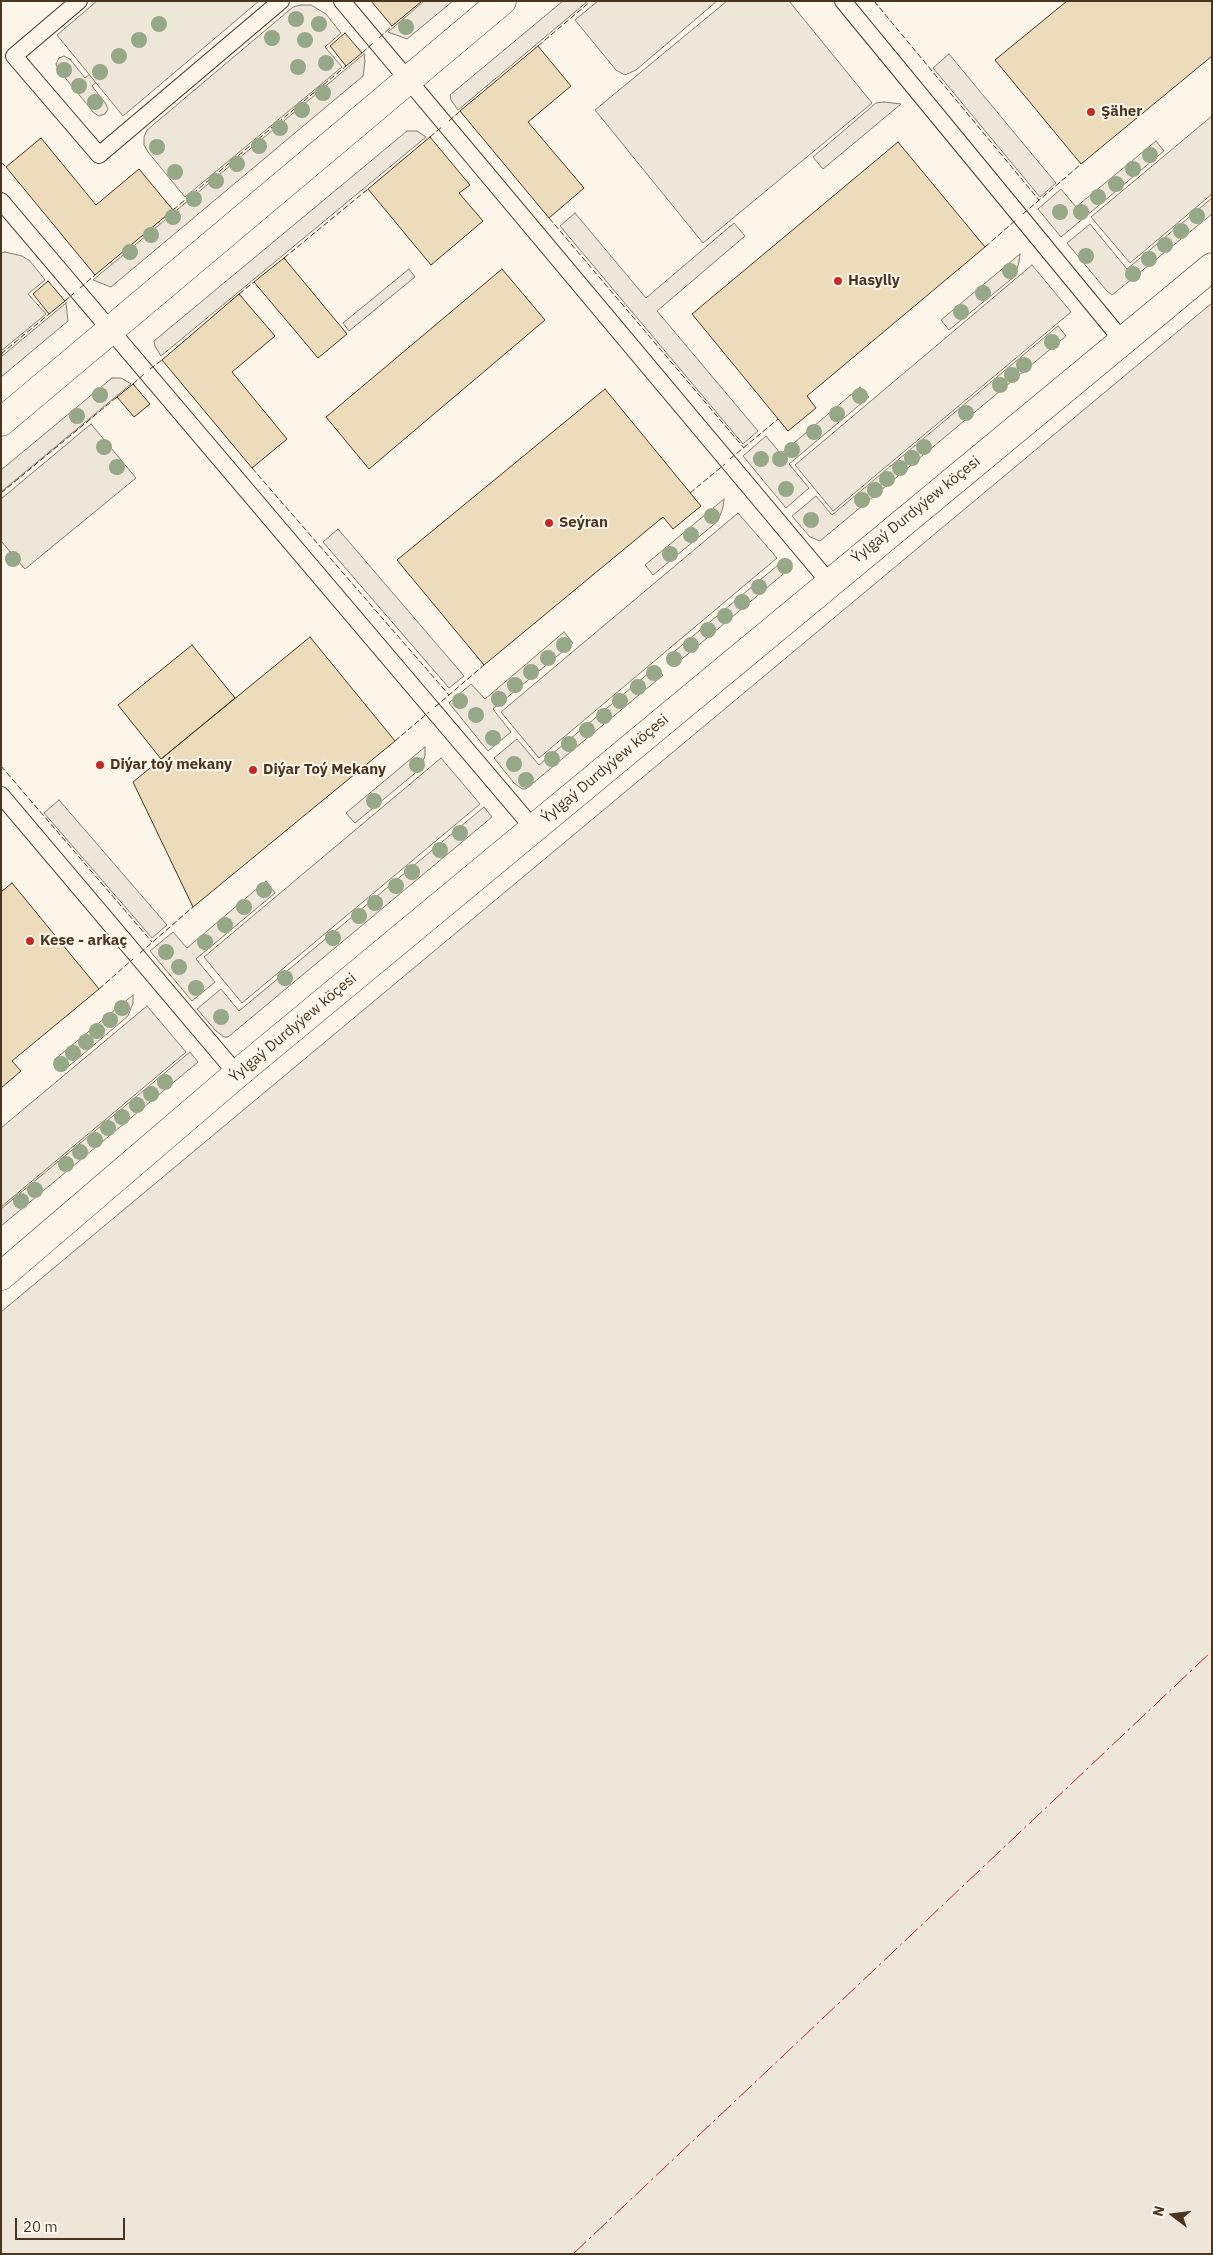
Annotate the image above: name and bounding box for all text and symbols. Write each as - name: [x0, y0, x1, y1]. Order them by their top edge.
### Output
- place label: Şäher: [1101, 103, 1142, 121]
- marker: Şäher: [1085, 106, 1097, 118]
- place label: Hasylly: [848, 272, 900, 290]
- marker: Hasylly: [832, 275, 844, 287]
- street label: Ýylgaý Durdyýew köçesi: [848, 452, 984, 568]
- place label: Seýran: [559, 514, 608, 532]
- marker: Seýran: [543, 517, 555, 529]
- street label: Ýylgaý Durdyýew köçesi: [538, 711, 672, 827]
- place label: Diýar toý mekany: [110, 756, 232, 774]
- marker: Diýar toý mekany: [94, 759, 106, 771]
- place label: Diýar Toý Mekany: [263, 761, 386, 779]
- marker: Diýar Toý Mekany: [247, 764, 259, 776]
- place label: Kese - arkaç: [40, 932, 127, 950]
- marker: Kese - arkaç: [24, 935, 36, 947]
- street label: Ýylgaý Durdyýew köçesi: [226, 970, 360, 1086]
- north arrow: [1148, 2190, 1198, 2240]
- text: N: [1149, 2204, 1169, 2218]
- scale bar: [18, 2208, 128, 2240]
- text: 20 m: [23, 2217, 58, 2236]

